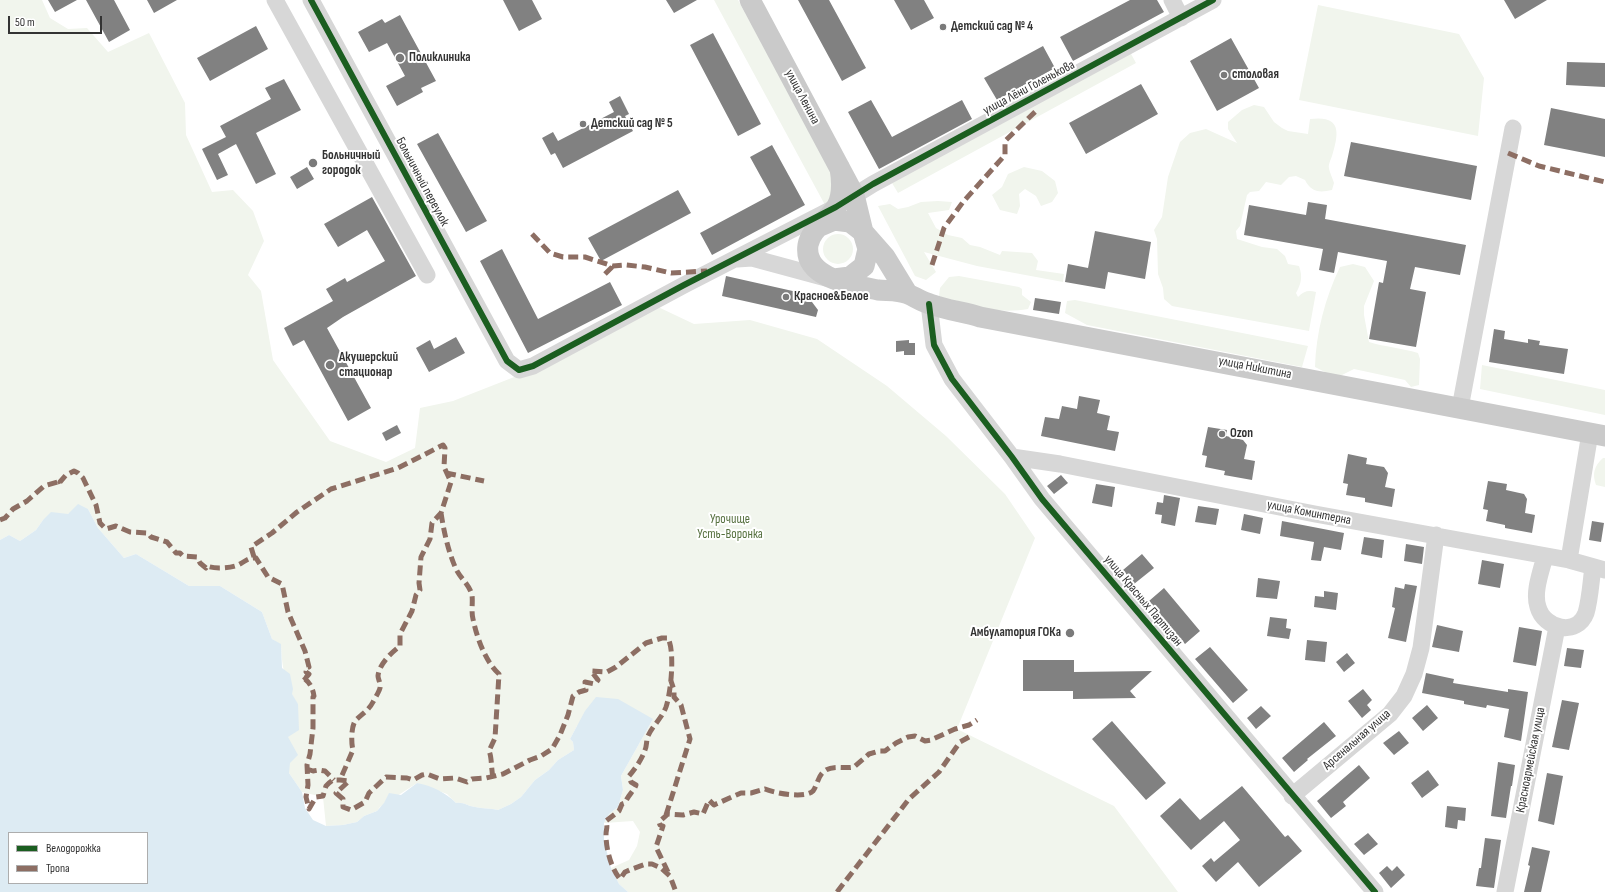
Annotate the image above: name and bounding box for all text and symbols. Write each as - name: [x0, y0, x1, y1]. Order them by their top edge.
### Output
- scale bar: [10, 8, 104, 34]
- text: 50 m: [15, 15, 35, 30]
- place label: Детский сад № 4: [951, 19, 1033, 35]
- marker: Детский сад № 4: [938, 22, 948, 32]
- place label: Поликлиника: [409, 50, 471, 66]
- marker: Поликлиника: [394, 52, 406, 64]
- street label: улица Лёни Голенькова: [981, 57, 1077, 119]
- street label: улица Ленина: [781, 67, 823, 127]
- place label: столовая: [1232, 67, 1279, 83]
- marker: столовая: [1219, 70, 1229, 80]
- place label: Детский сад № 5: [591, 116, 673, 132]
- marker: Детский сад № 5: [578, 119, 588, 129]
- street label: Больничный переулок: [392, 135, 452, 229]
- place label: Больничный городок: [322, 148, 380, 179]
- marker: Больничный городок: [307, 157, 319, 169]
- place label: Красное&Белое: [794, 289, 868, 305]
- marker: Красное&Белое: [781, 292, 791, 302]
- place label: Акушерский стационар: [339, 350, 398, 381]
- street label: улица Никитина: [1217, 353, 1293, 383]
- marker: Акушерский стационар: [324, 359, 336, 371]
- place label: Ozon: [1230, 426, 1253, 442]
- marker: Ozon: [1217, 429, 1227, 439]
- street label: улица Коминтерна: [1266, 497, 1352, 529]
- park label: Урочище Усть-Воронка: [697, 512, 763, 543]
- street label: улица Красных Партизан: [1100, 552, 1186, 650]
- place label: Амбулатория ГОКа: [971, 625, 1061, 641]
- marker: Амбулатория ГОКа: [1064, 627, 1076, 639]
- street label: Арсенальная улица: [1320, 706, 1394, 774]
- street label: Красноармейская улица: [1513, 706, 1549, 814]
- legend: [8, 832, 148, 884]
- text: Велодорожка: [46, 841, 101, 856]
- text: Тропа: [46, 861, 70, 876]

